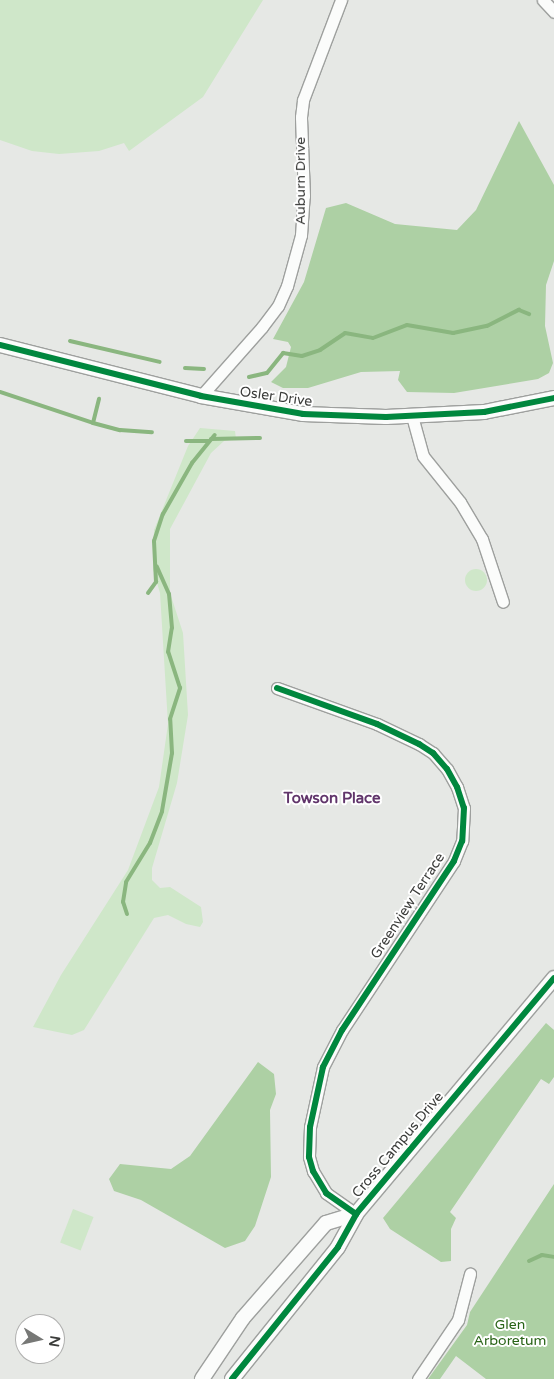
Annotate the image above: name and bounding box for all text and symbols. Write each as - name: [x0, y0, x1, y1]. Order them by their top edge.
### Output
- street label: Auburn Drive: [293, 137, 309, 225]
- street label: Osler Drive: [239, 384, 313, 410]
- district label: Towson Place: [283, 790, 381, 808]
- street label: Greenview Terrace: [367, 850, 449, 962]
- street label: Cross Campus Drive: [349, 1089, 447, 1201]
- north arrow: [15, 1314, 65, 1364]
- park label: Glen Arboretum: [474, 1317, 546, 1350]
- text: N: [45, 1334, 64, 1348]

